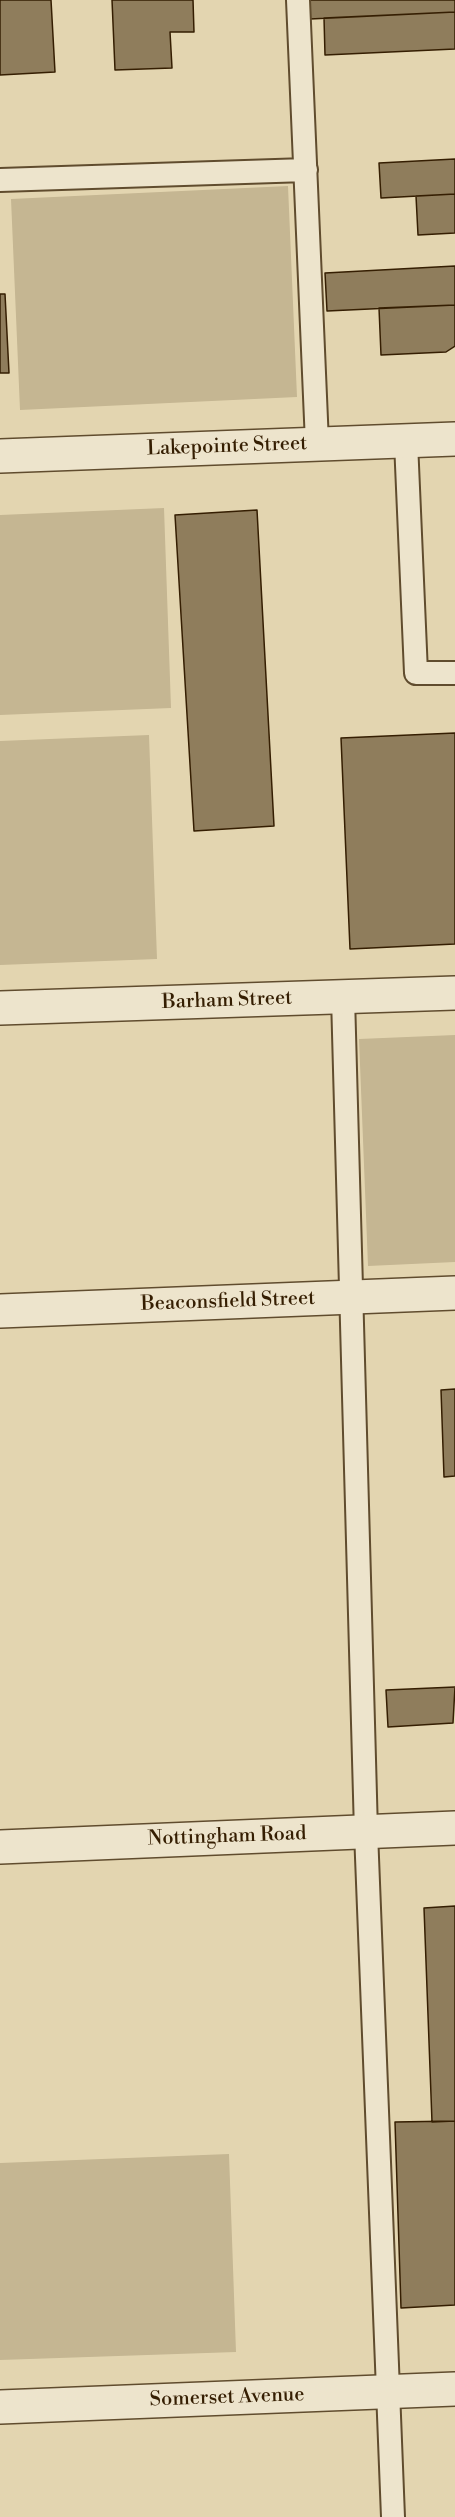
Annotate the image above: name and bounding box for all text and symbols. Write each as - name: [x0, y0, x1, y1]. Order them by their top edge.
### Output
- street label: Lakepointe Street: [146, 432, 308, 462]
- street label: Barham Street: [161, 987, 293, 1015]
- street label: Beaconsfield Street: [140, 1287, 316, 1317]
- street label: Nottingham Road: [147, 1822, 307, 1852]
- street label: Somerset Avenue: [149, 2383, 305, 2413]

